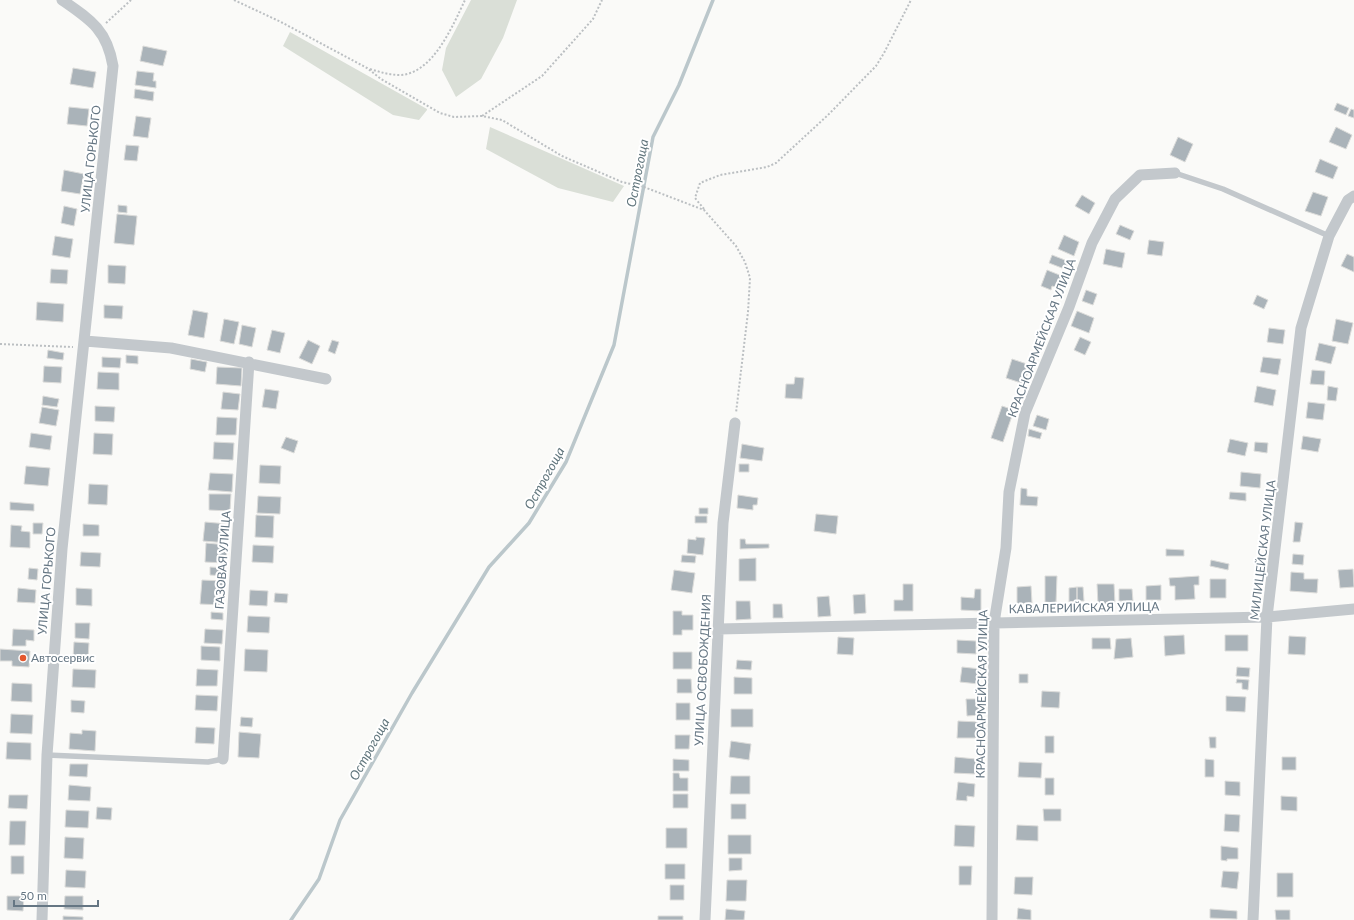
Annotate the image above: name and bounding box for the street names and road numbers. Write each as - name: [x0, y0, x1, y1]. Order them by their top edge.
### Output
- street label: УЛИЦА ГОРЬКОГО: [77, 104, 104, 214]
- street label: КРАСНОАРМЕЙСКАЯ УЛИЦА: [1004, 255, 1079, 419]
- street label: МИЛИЦЕЙСКАЯ УЛИЦА: [1246, 478, 1279, 621]
- street label: ГАЗОВАЯ УЛИЦА: [212, 509, 233, 610]
- street label: УЛИЦА ГОРЬКОГО: [34, 526, 59, 636]
- street label: УЛИЦА ОСВОБОЖДЕНИЯ: [691, 594, 714, 746]
- street label: КАВАЛЕРИЙСКАЯ УЛИЦА: [1009, 599, 1160, 616]
- street label: КРАСНОАРМЕЙСКАЯ УЛИЦА: [973, 608, 990, 779]

